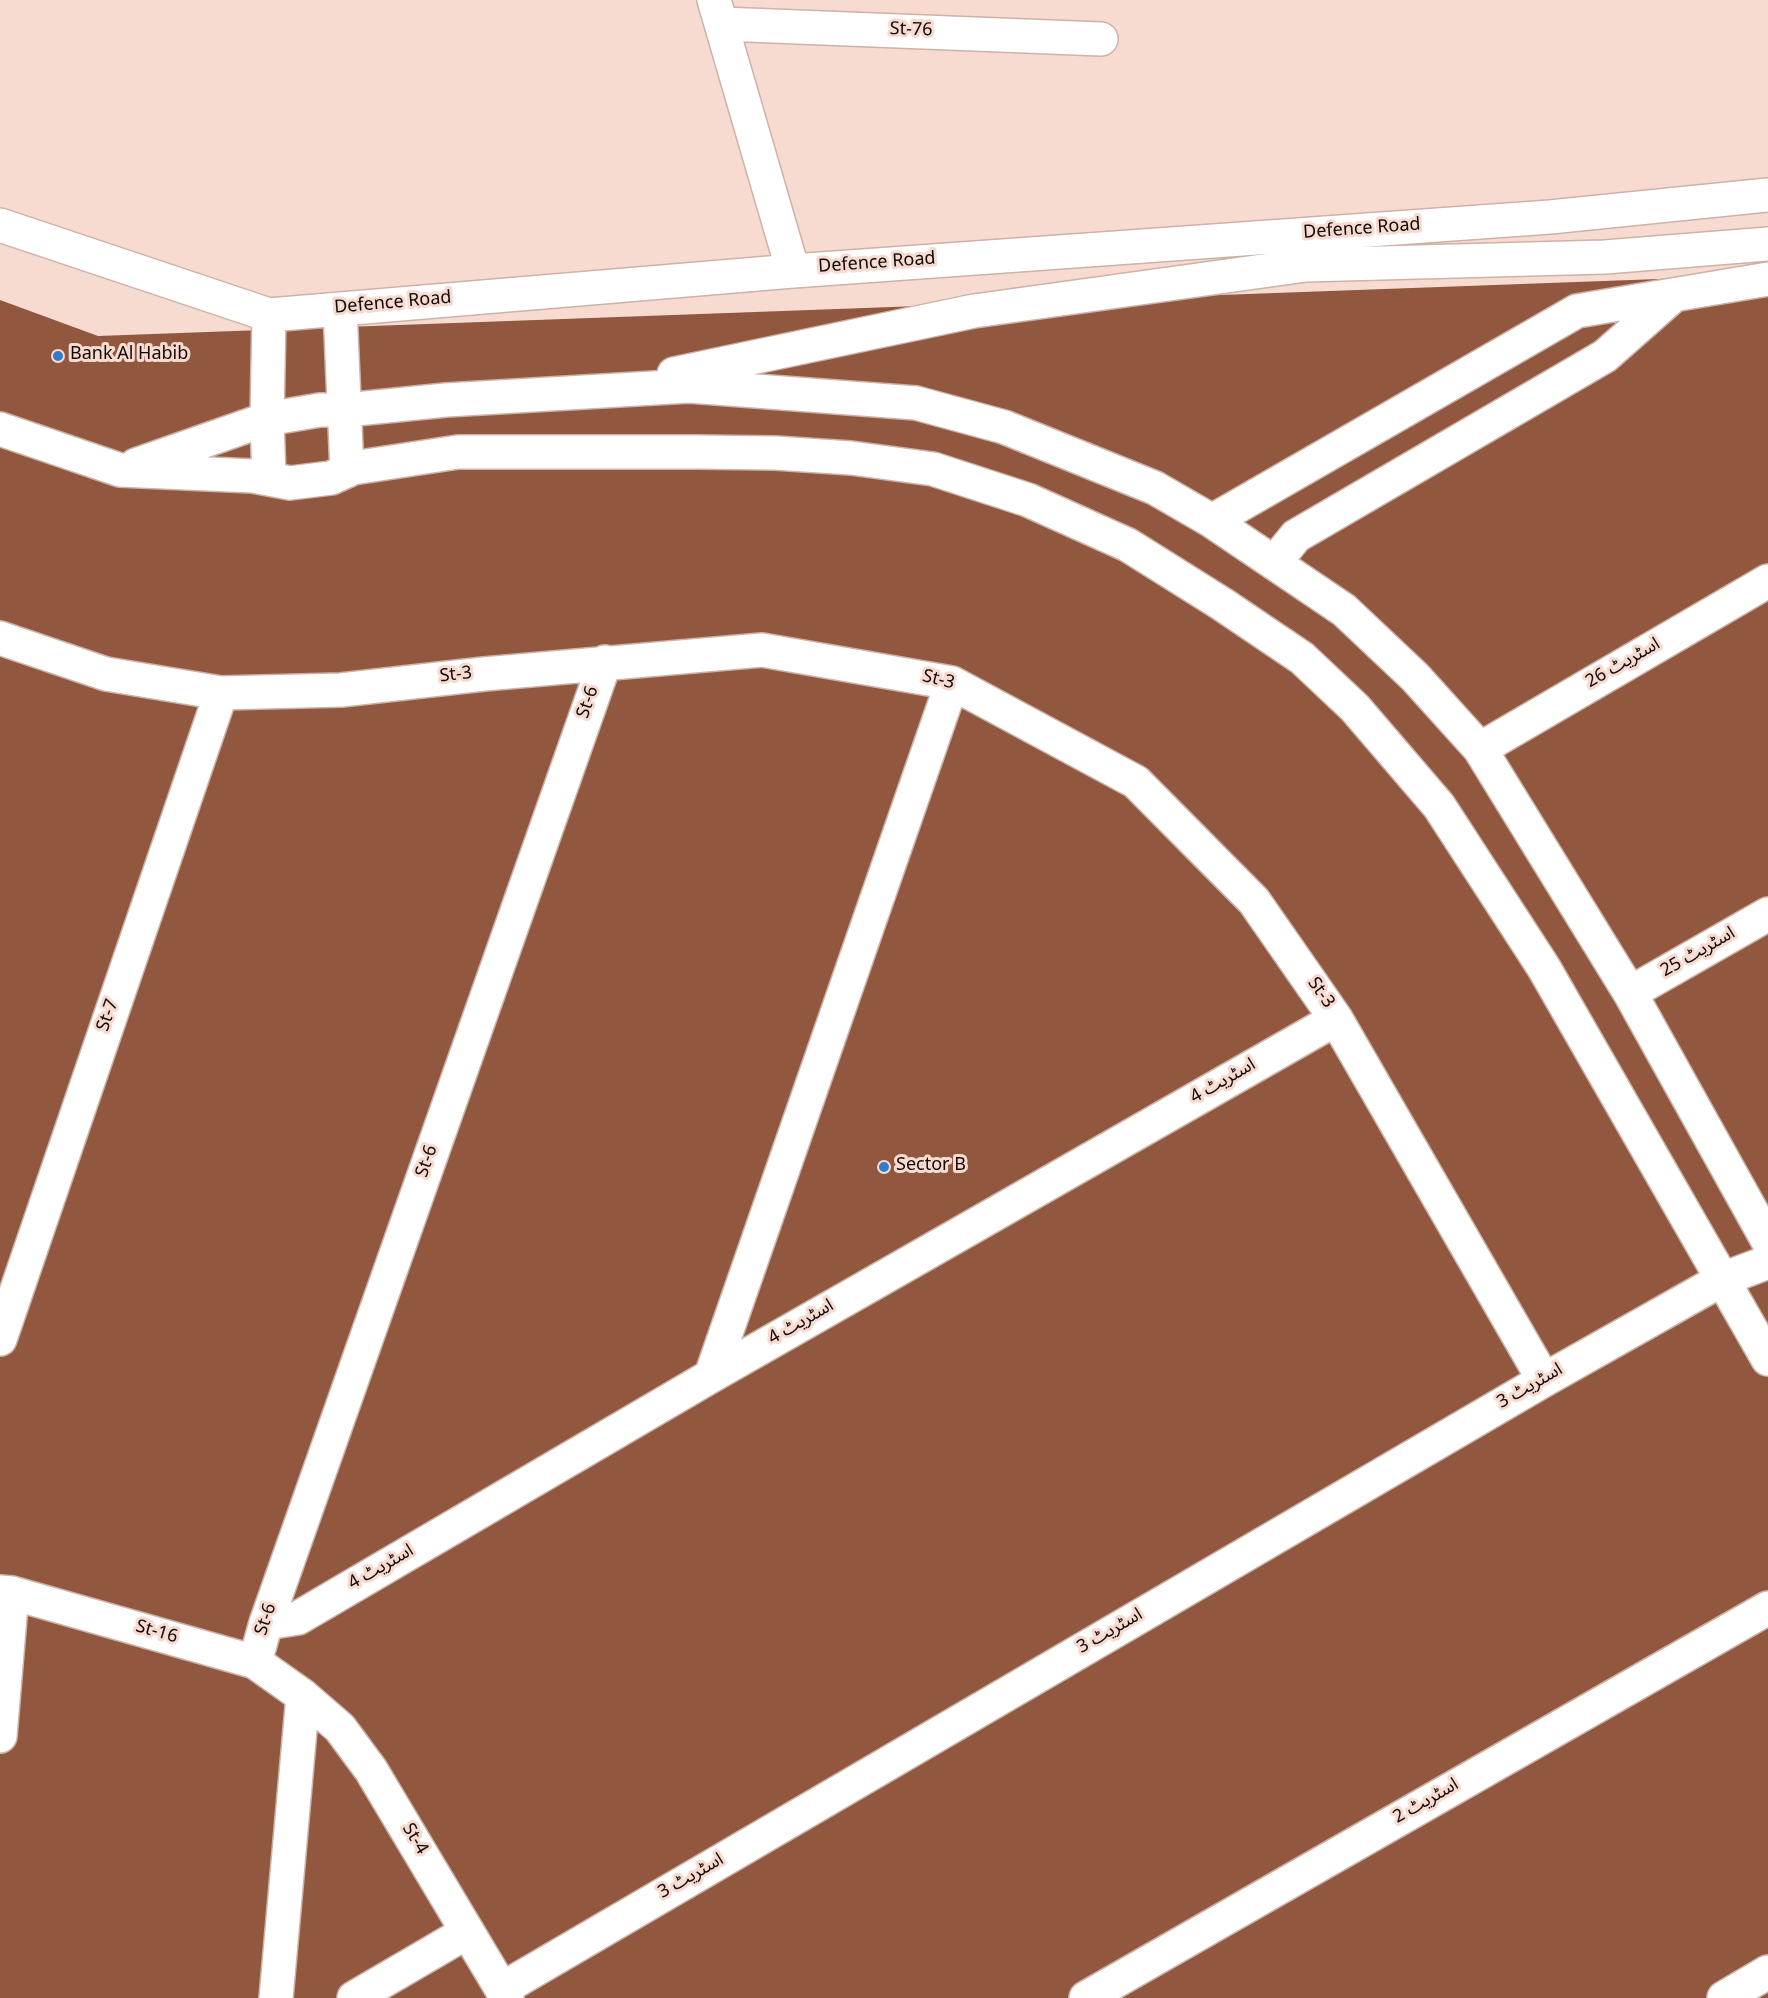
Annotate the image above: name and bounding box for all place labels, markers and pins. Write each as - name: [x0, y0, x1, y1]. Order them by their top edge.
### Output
- place label: Bank Al Habib: [70, 345, 188, 367]
- marker: Bank Al Habib: [51, 349, 65, 363]
- place label: Sector B: [896, 1156, 966, 1178]
- marker: Sector B: [877, 1160, 891, 1174]

